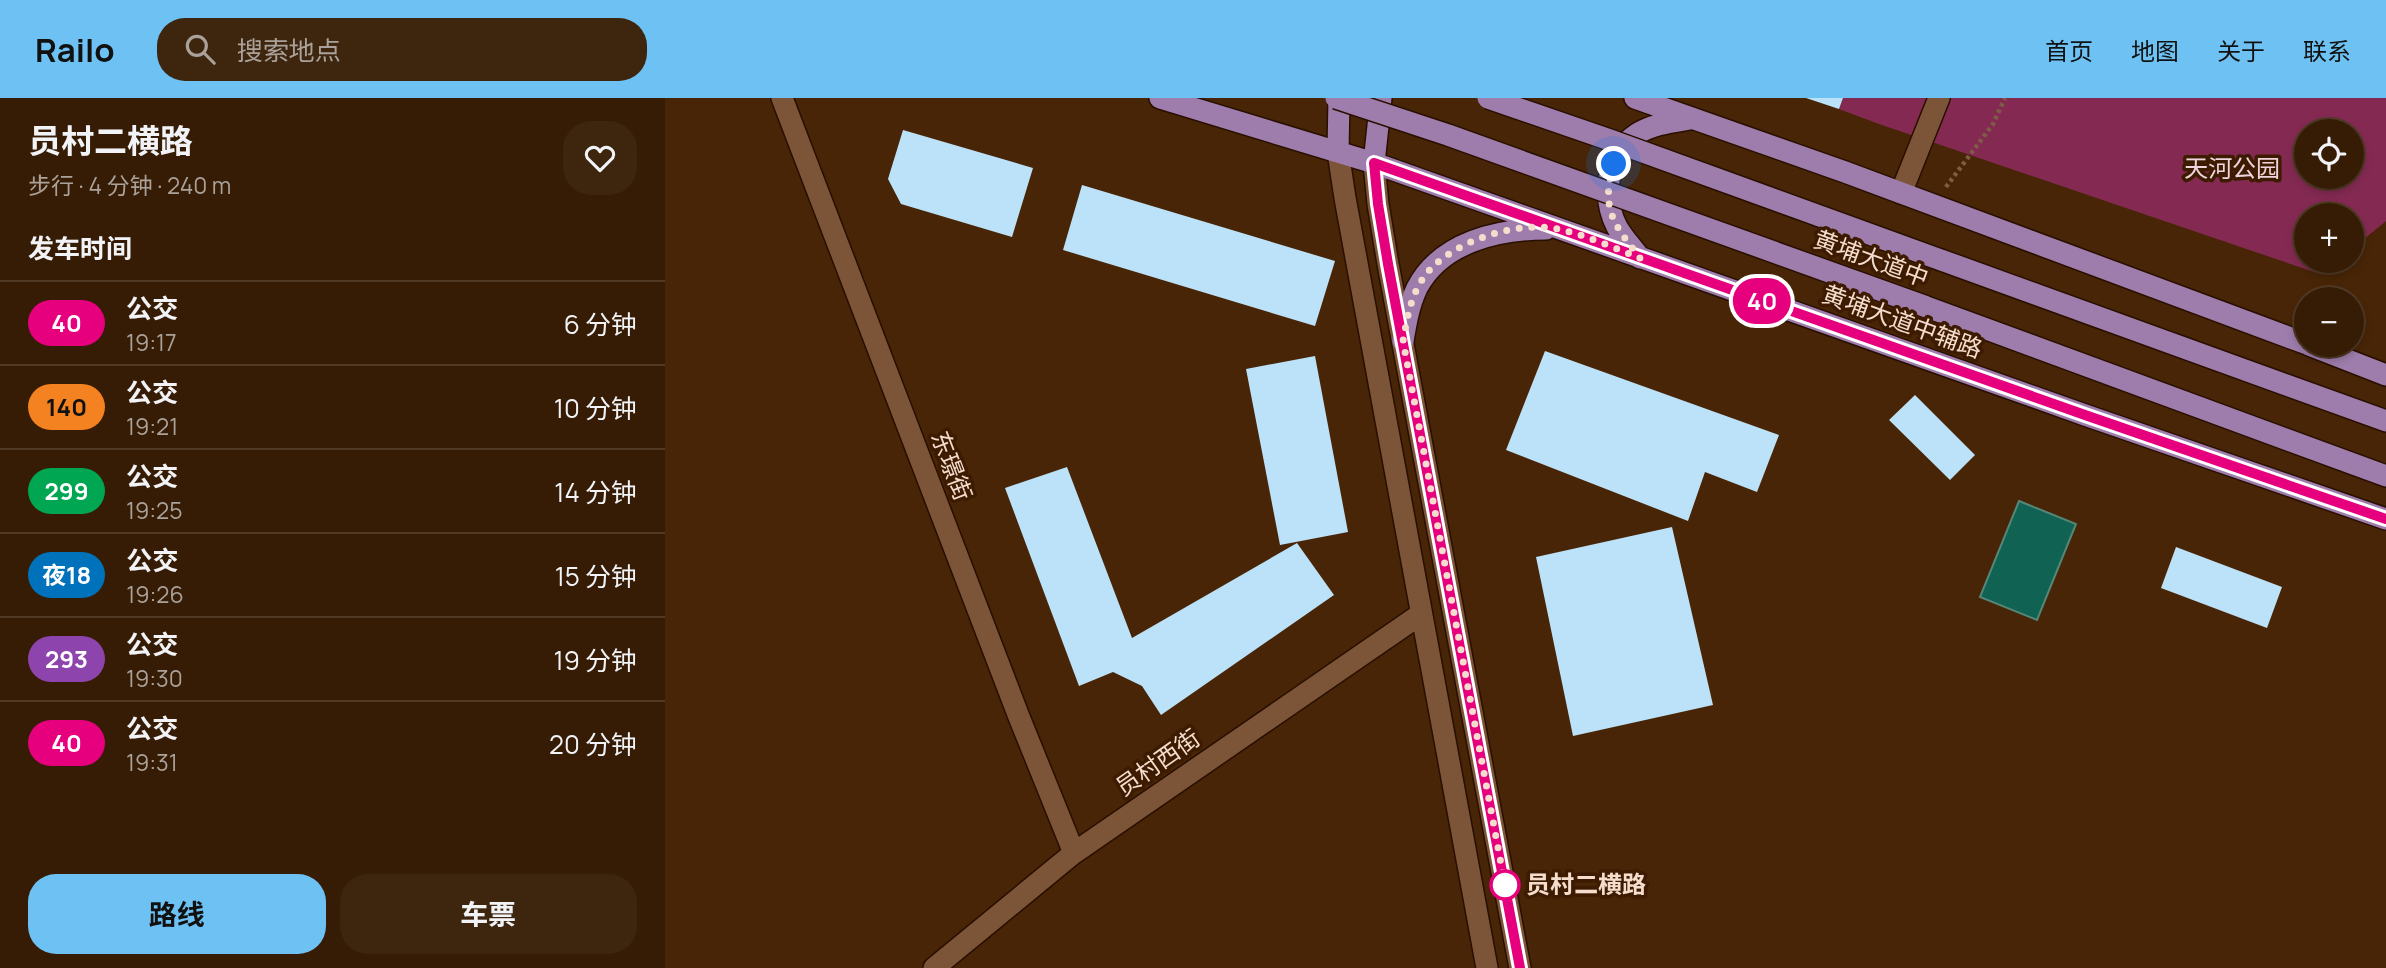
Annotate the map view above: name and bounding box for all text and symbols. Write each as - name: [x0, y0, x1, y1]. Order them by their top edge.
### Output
- search box: [157, 18, 647, 81]
- text: Railo: [35, 27, 115, 72]
- icon: search: [181, 30, 219, 68]
- text: 搜索地点: [237, 32, 341, 68]
- text: 首页: [2045, 34, 2093, 67]
- text: 地图: [2131, 34, 2179, 67]
- text: 关于: [2217, 34, 2265, 67]
- text: 联系: [2303, 34, 2351, 67]
- text: 员村二横路: [28, 118, 193, 163]
- map controls: [2294, 119, 2364, 357]
- button: locate: [2294, 119, 2364, 189]
- button: heart: [563, 121, 637, 195]
- your location: [1596, 146, 1631, 181]
- park label: 天河公园: [2184, 151, 2280, 184]
- text: 步行 · 4 分钟 · 240 m: [28, 169, 231, 201]
- button: +: [2294, 203, 2364, 273]
- street label: 黄埔大道中: [1809, 222, 1934, 294]
- text: 发车时间: [28, 230, 132, 266]
- street label: 黄埔大道中辅路: [1818, 276, 1987, 365]
- line badge: 40: [1731, 278, 1793, 324]
- text: 40: [1747, 284, 1777, 317]
- button: −: [2294, 287, 2364, 357]
- text: 公交: [126, 290, 178, 326]
- text: 40: [51, 306, 82, 339]
- text: 6 分钟: [564, 306, 637, 342]
- text: 19:17: [126, 326, 177, 358]
- text: 公交: [126, 374, 178, 410]
- text: 140: [46, 390, 87, 423]
- text: 10 分钟: [554, 390, 637, 426]
- text: 19:21: [126, 410, 178, 442]
- street label: 东璟街: [924, 426, 981, 505]
- text: 公交: [126, 458, 178, 494]
- text: 299: [44, 474, 89, 507]
- text: 14 分钟: [554, 474, 637, 510]
- text: 19:25: [126, 494, 183, 526]
- text: 公交: [126, 542, 178, 578]
- text: 夜18: [42, 558, 91, 591]
- text: 15 分钟: [555, 558, 637, 594]
- text: 19:26: [126, 578, 184, 610]
- text: 公交: [126, 626, 178, 662]
- text: 293: [45, 642, 88, 675]
- text: 19 分钟: [554, 642, 637, 678]
- text: 19:30: [126, 662, 183, 694]
- text: 公交: [126, 710, 178, 746]
- street label: 员村西街: [1108, 721, 1206, 803]
- text: 40: [51, 726, 82, 759]
- text: 20 分钟: [549, 726, 637, 762]
- text: 19:31: [126, 746, 178, 778]
- place label: 员村二横路: [1526, 867, 1646, 900]
- marker: 员村二横路: [1490, 870, 1520, 900]
- button: 路线: [28, 874, 326, 954]
- button: 车票: [340, 874, 637, 954]

